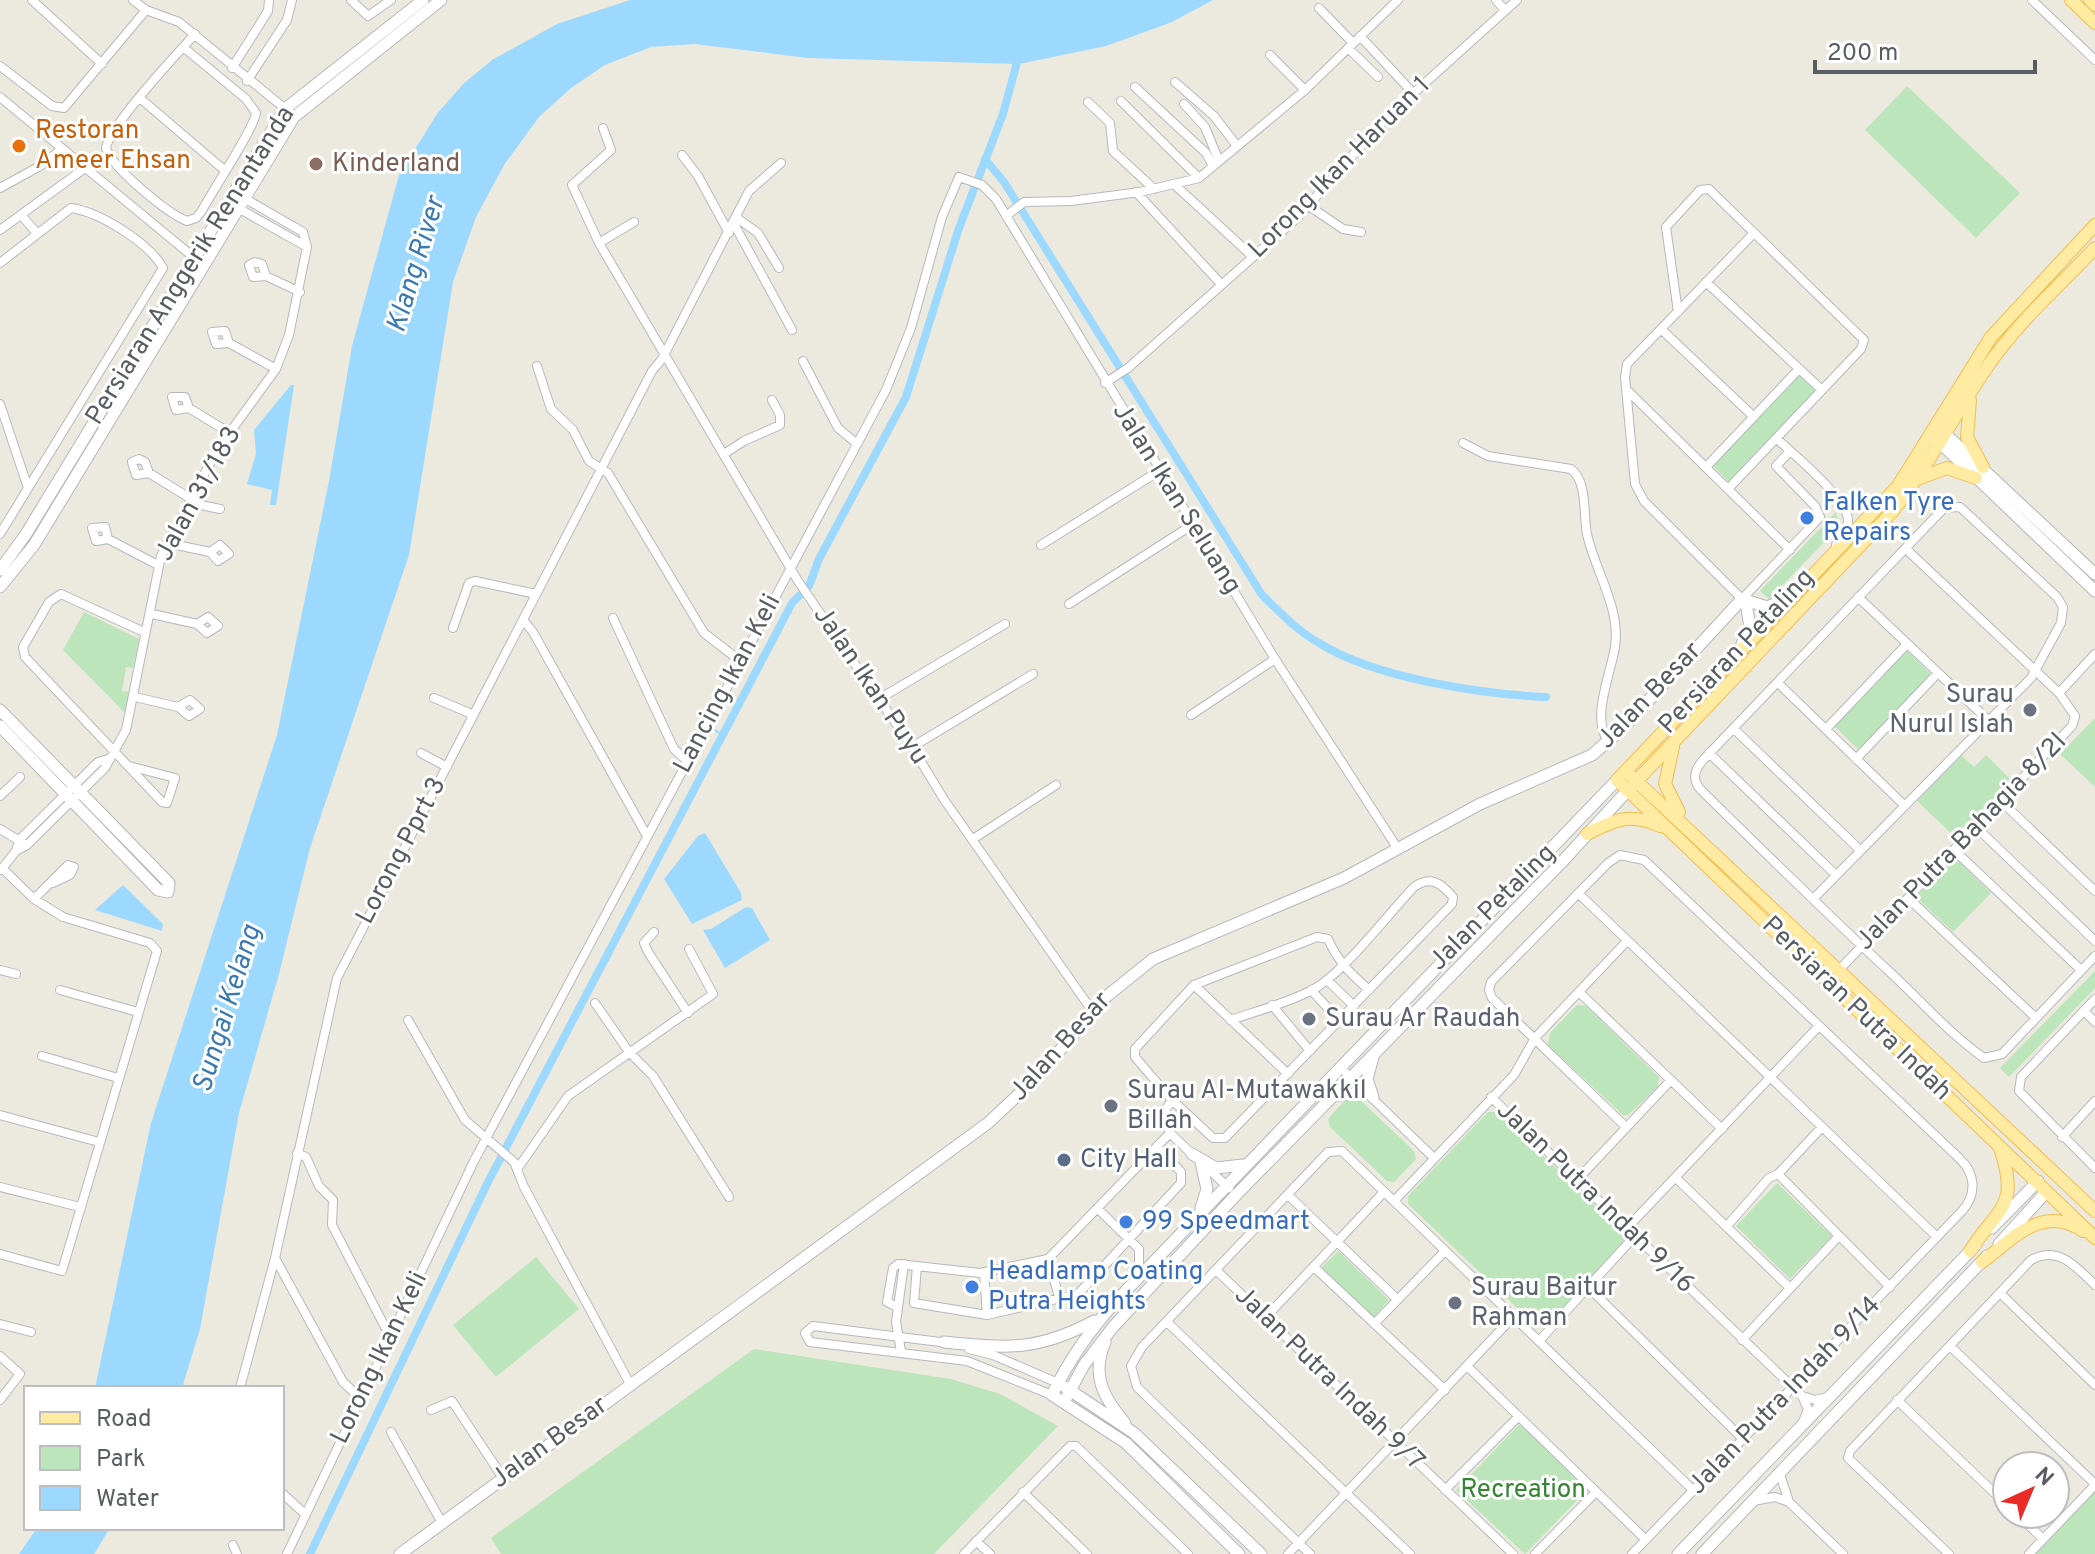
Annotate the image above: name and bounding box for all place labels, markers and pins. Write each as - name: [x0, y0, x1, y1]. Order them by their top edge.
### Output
- place label: Restoran Ameer Ehsan: [35, 115, 191, 178]
- marker: Restoran Ameer Ehsan: [10, 137, 28, 155]
- place label: Kinderland: [332, 148, 460, 181]
- marker: Kinderland: [307, 155, 325, 173]
- place label: Falken Tyre Repairs: [1823, 487, 1955, 550]
- marker: Falken Tyre Repairs: [1798, 509, 1816, 527]
- place label: Surau Nurul Islah: [1889, 679, 2014, 742]
- marker: Surau Nurul Islah: [2021, 701, 2039, 719]
- place label: Surau Ar Raudah: [1325, 1003, 1520, 1036]
- marker: Surau Ar Raudah: [1300, 1010, 1318, 1028]
- place label: Surau Al-Mutawakkil Billah: [1127, 1075, 1367, 1138]
- marker: Surau Al-Mutawakkil Billah: [1102, 1097, 1120, 1115]
- place label: City Hall: [1080, 1144, 1177, 1177]
- marker: City Hall: [1055, 1151, 1073, 1169]
- place label: 99 Speedmart: [1142, 1206, 1310, 1239]
- marker: 99 Speedmart: [1117, 1213, 1135, 1231]
- place label: Headlamp Coating Putra Heights: [988, 1256, 1203, 1319]
- place label: Surau Baitur Rahman: [1471, 1272, 1617, 1335]
- marker: Headlamp Coating Putra Heights: [963, 1278, 981, 1296]
- marker: Surau Baitur Rahman: [1446, 1294, 1464, 1312]

